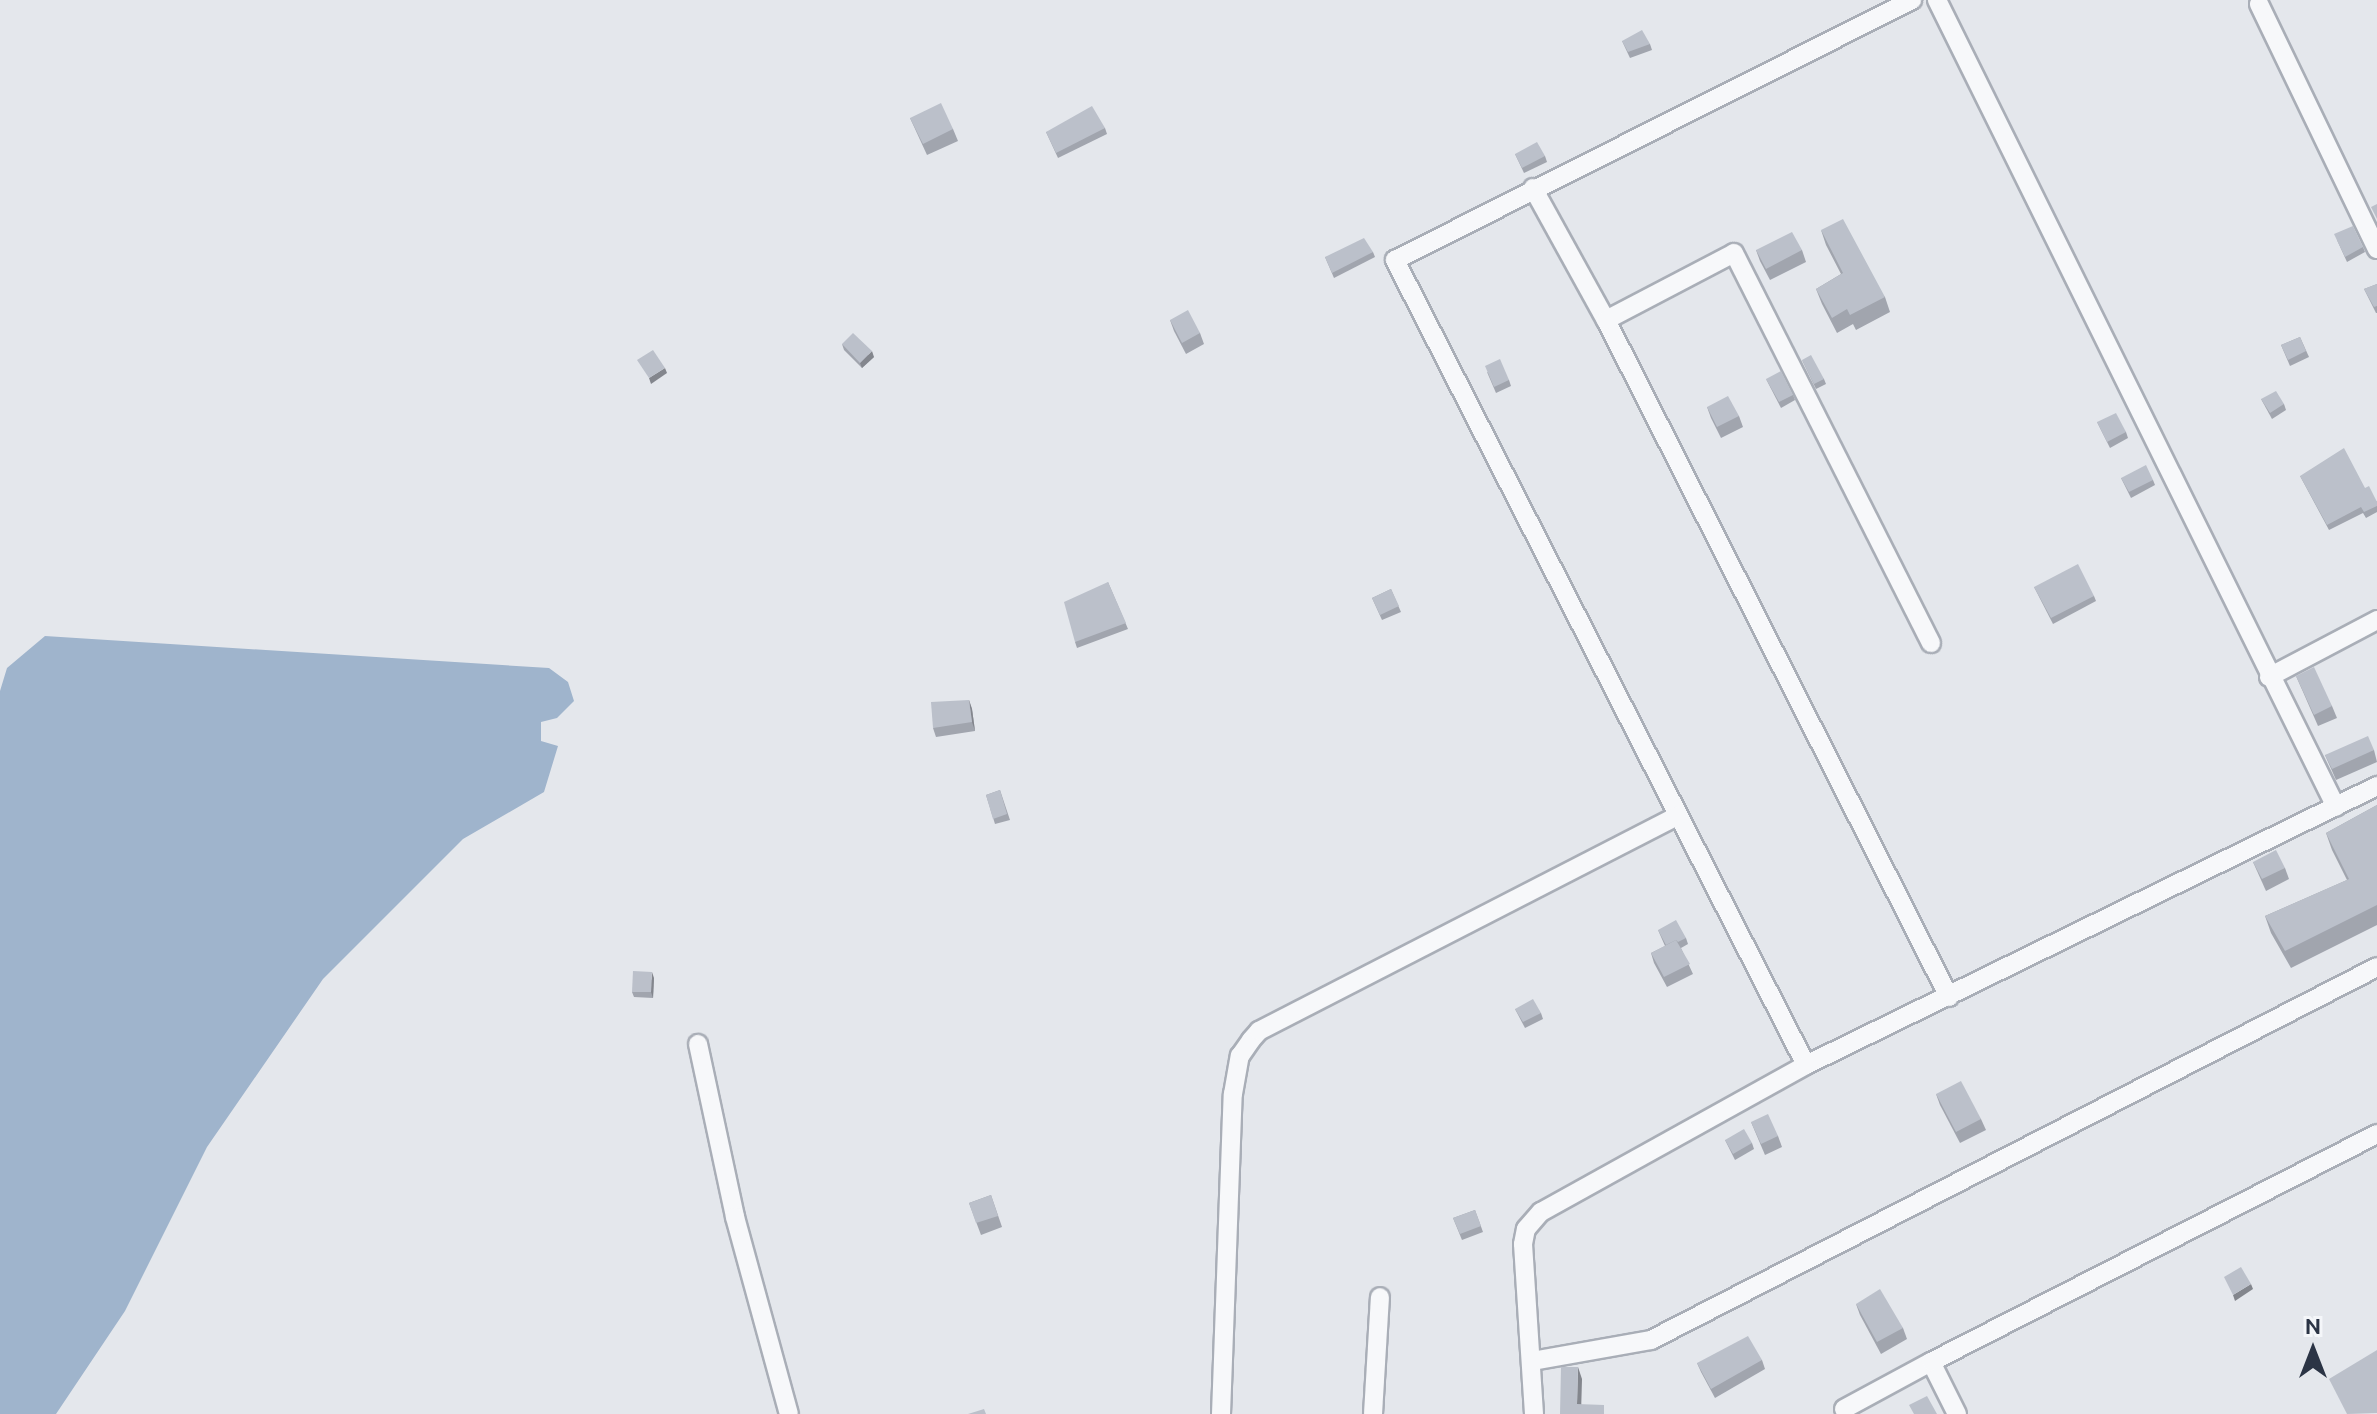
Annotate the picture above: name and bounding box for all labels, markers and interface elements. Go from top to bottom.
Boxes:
north arrow [2273,1310,2353,1390]
text: N [2305,1313,2321,1338]

